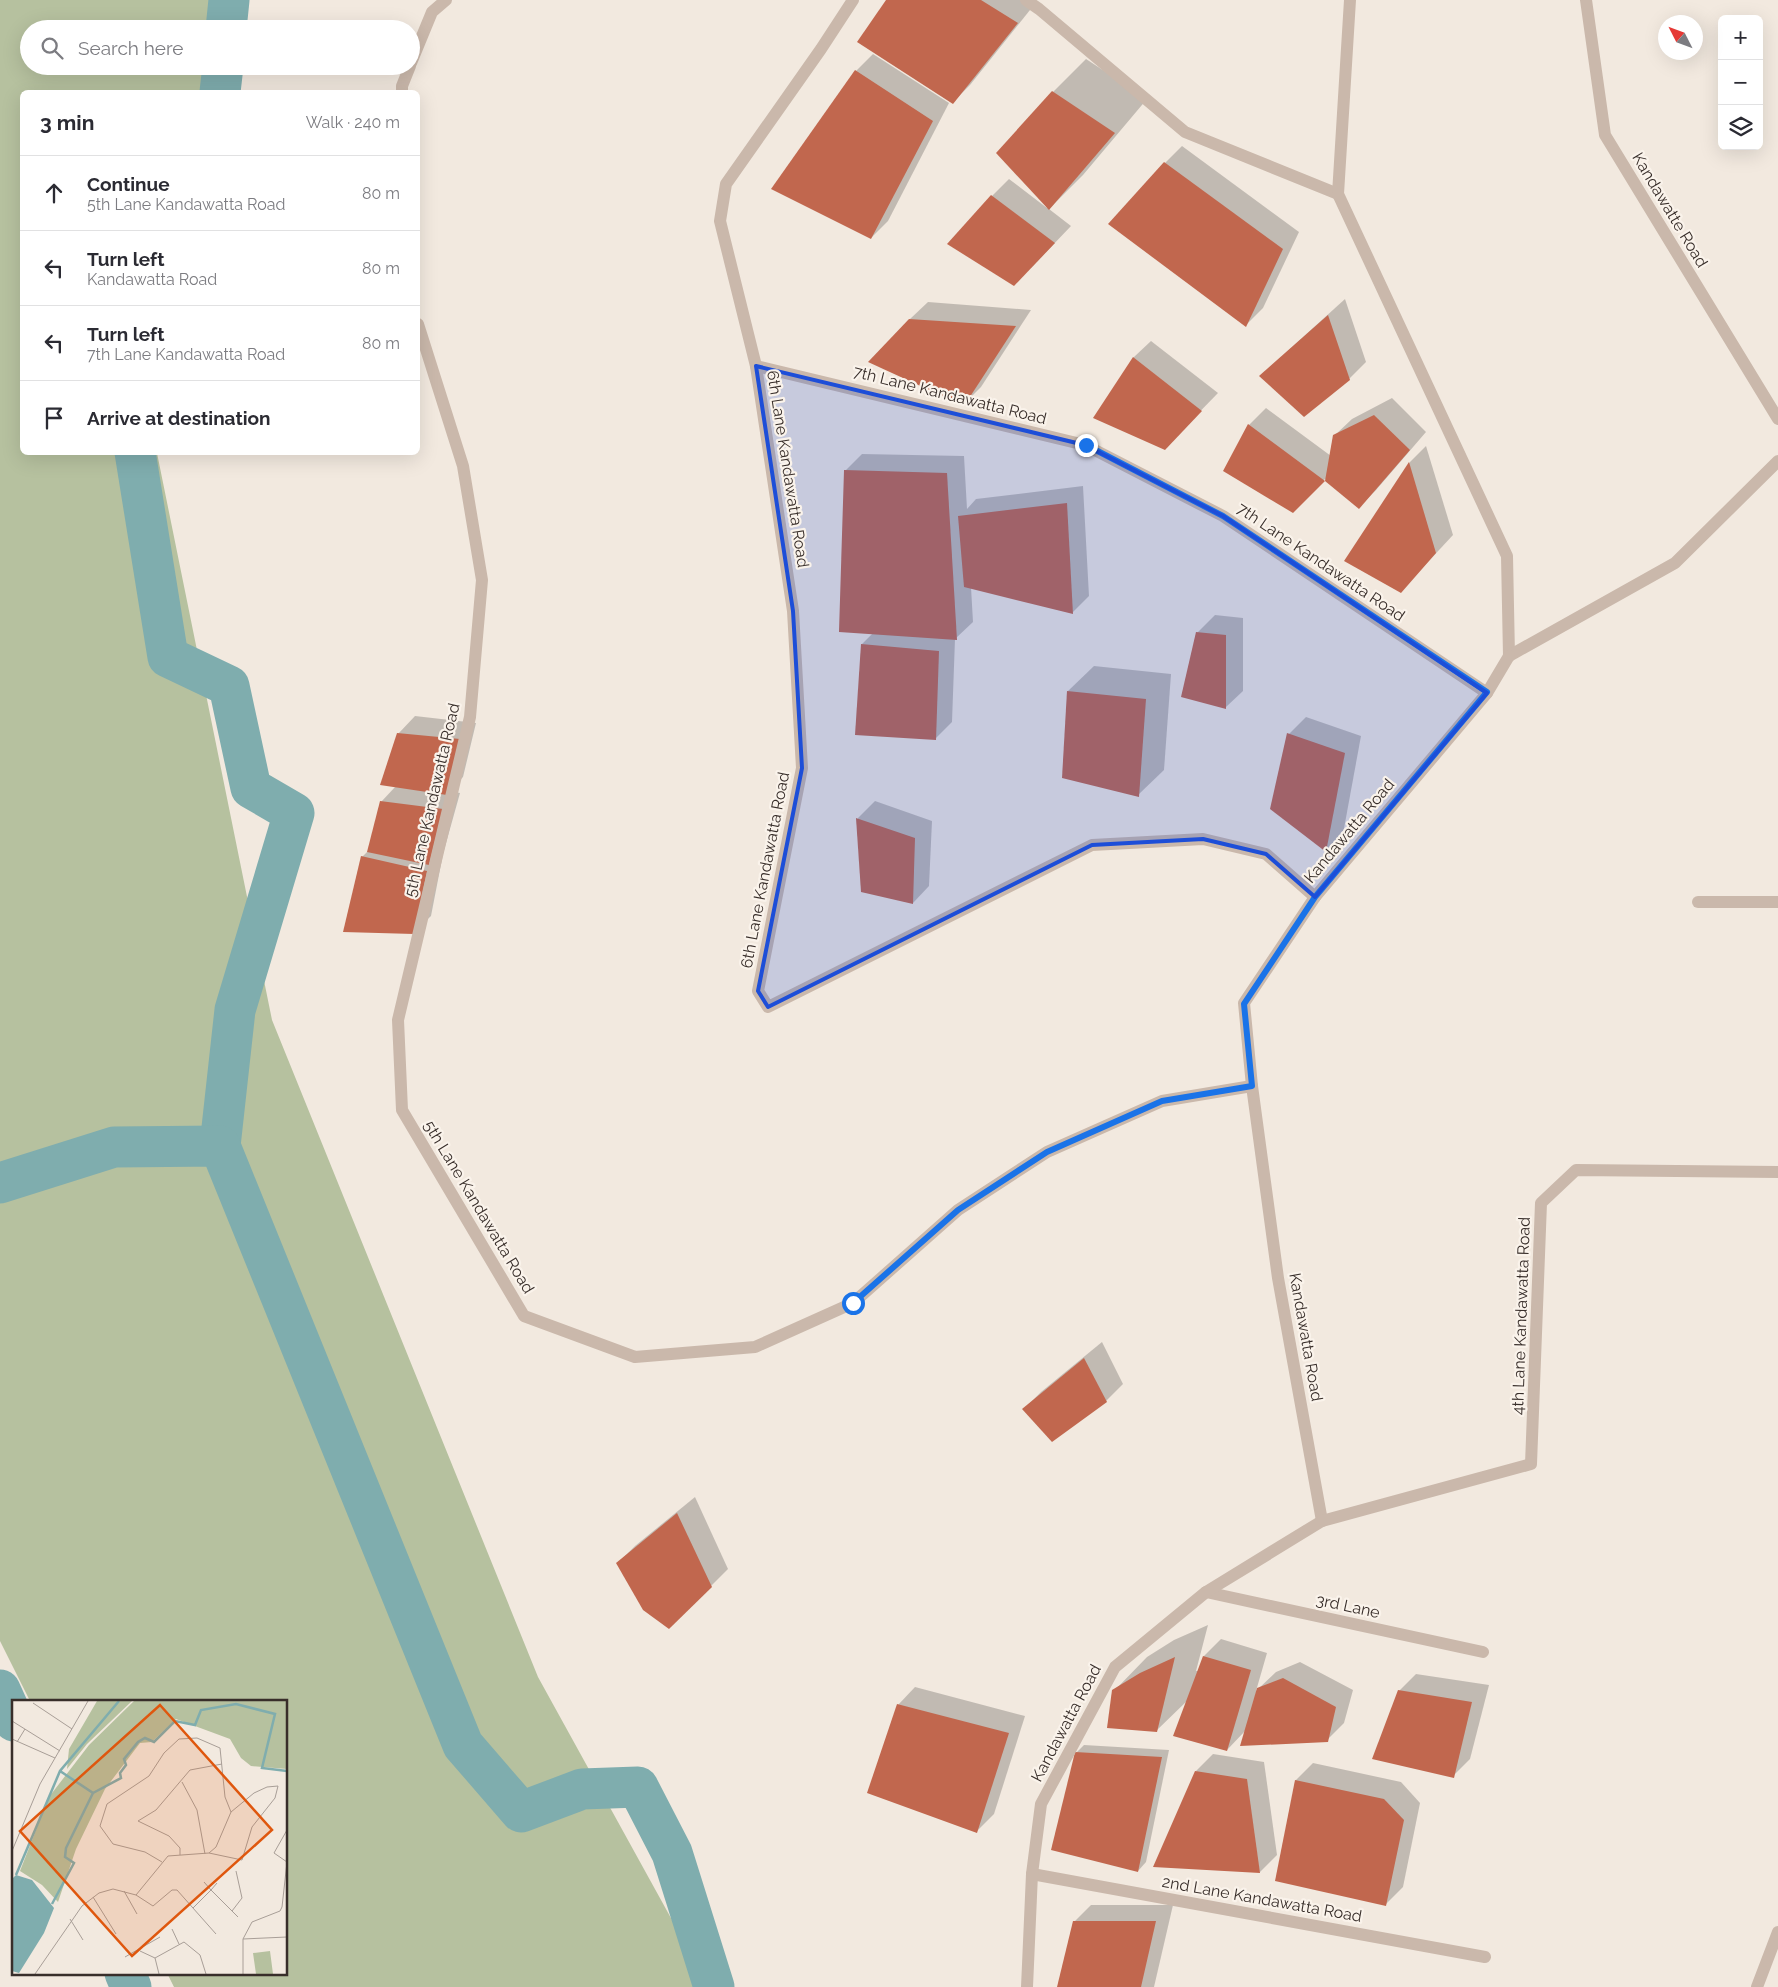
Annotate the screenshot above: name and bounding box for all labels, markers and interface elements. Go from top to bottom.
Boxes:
north arrow [1658,15,1703,60]
map controls [1718,15,1763,150]
button: + [1718,15,1763,60]
search box [20,20,420,75]
icon: search [38,34,66,62]
text: Search here [78,37,184,59]
button: − [1718,60,1763,105]
button: layers [1718,105,1763,150]
text: 3 min [40,110,94,135]
text: Walk · 240 m [306,113,400,132]
street label: Kandawatte Road [1628,149,1712,271]
text: Continue [87,173,170,195]
icon: ahead [40,179,68,207]
text: 80 m [362,184,400,203]
text: 5th Lane Kandawatta Road [87,195,285,214]
text: Turn left [87,248,164,270]
icon: left [40,254,68,282]
text: 80 m [362,259,400,278]
text: Kandawatta Road [87,270,217,289]
text: Turn left [87,323,164,345]
icon: left [40,329,68,357]
text: 80 m [362,334,400,353]
text: 7th Lane Kandawatta Road [87,345,285,364]
street label: 7th Lane Kandawatta Road [852,362,1049,428]
street label: 6th Lane Kandawatta Road [763,369,813,569]
icon: arrive [40,404,68,432]
text: Arrive at destination [87,407,271,429]
route end [1075,434,1098,457]
street label: 7th Lane Kandawatta Road [1233,499,1409,625]
street label: 5th Lane Kandawatta Road [400,701,464,899]
street label: 6th Lane Kandawatta Road [737,770,793,970]
street label: Kandawatta Road [1300,775,1398,887]
street label: 5th Lane Kandawatta Road [420,1117,538,1297]
street label: 4th Lane Kandawatta Road [1508,1216,1534,1416]
street label: Kandawatta Road [1285,1271,1327,1403]
route start [842,1292,865,1315]
street label: 3rd Lane [1314,1590,1382,1622]
street label: Kandawatta Road [1027,1661,1105,1785]
inset map [12,1700,288,1974]
street label: 2nd Lane Kandawatta Road [1161,1872,1363,1926]

